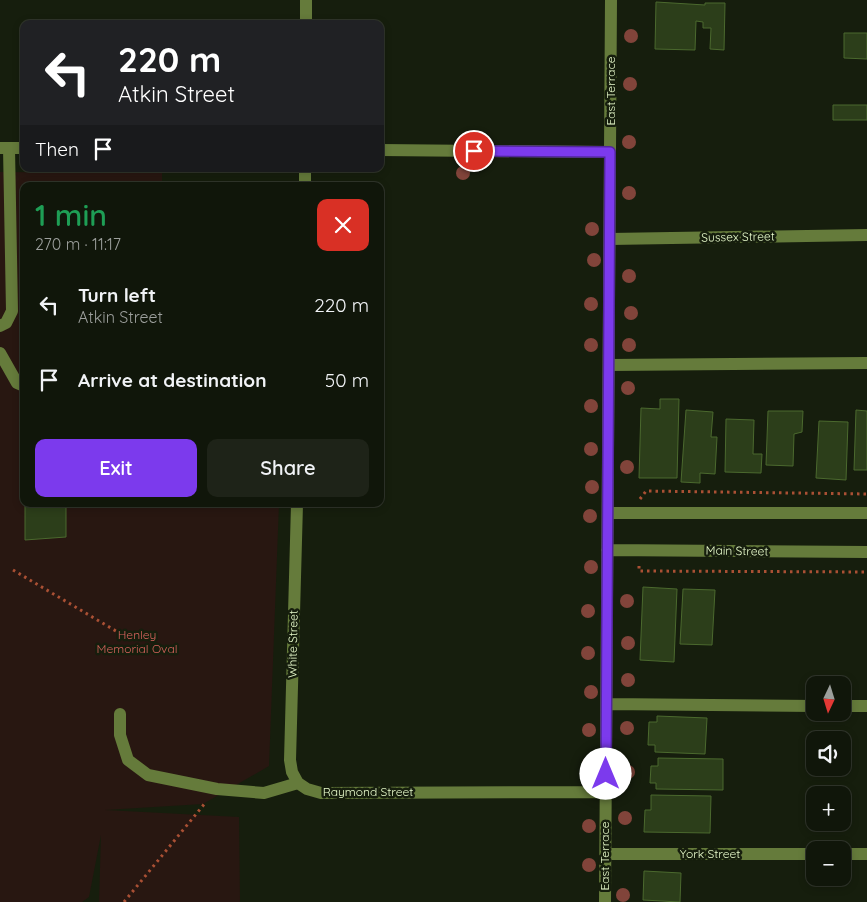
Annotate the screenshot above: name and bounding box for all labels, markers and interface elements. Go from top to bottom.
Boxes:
text: 220 m [118,37,221,81]
icon: left [35,40,100,105]
street label: East Terrace [603,56,618,126]
text: Atkin Street [118,80,235,108]
pin [453,130,495,172]
icon: arrive [89,135,117,163]
text: Then [35,137,79,161]
icon: arrive [460,137,488,165]
text: 1 min [35,196,107,234]
button: close [317,199,369,251]
street label: Sussex Street [701,228,775,245]
text: 270 m · 11:17 [35,234,121,254]
text: Turn left [78,283,156,307]
icon: left [35,291,63,319]
text: 220 m [314,293,369,317]
text: Atkin Street [78,307,163,327]
icon: arrive [35,366,63,394]
text: Arrive at destination [78,368,267,392]
text: 50 m [325,368,369,392]
button: Exit [35,439,197,497]
button: Share [207,439,369,497]
street label: Main Street [705,542,769,559]
street label: White Street [284,610,301,678]
park label: Henley Memorial Oval [97,627,177,656]
north arrow [806,676,851,721]
map controls [806,676,851,886]
button: sound [806,731,851,776]
position arrow [579,747,631,799]
street label: Raymond Street [323,784,413,799]
button: + [806,786,851,831]
street label: East Terrace [597,821,612,891]
button: − [806,841,851,886]
street label: York Street [680,846,740,861]

